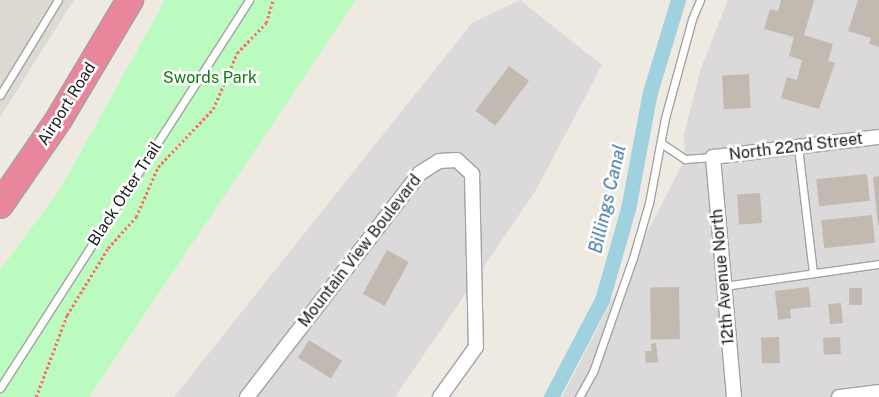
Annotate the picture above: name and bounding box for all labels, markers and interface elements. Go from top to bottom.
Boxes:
street label: Airport Road [34,59,100,149]
park label: Swords Park [163,68,257,88]
street label: North 22nd Street [728,129,864,165]
street label: Black Otter Trail [84,138,166,250]
water label: Billings Canal [585,143,631,255]
street label: Mountain View Boulevard [294,171,426,331]
street label: 12th Avenue North [707,208,739,346]

